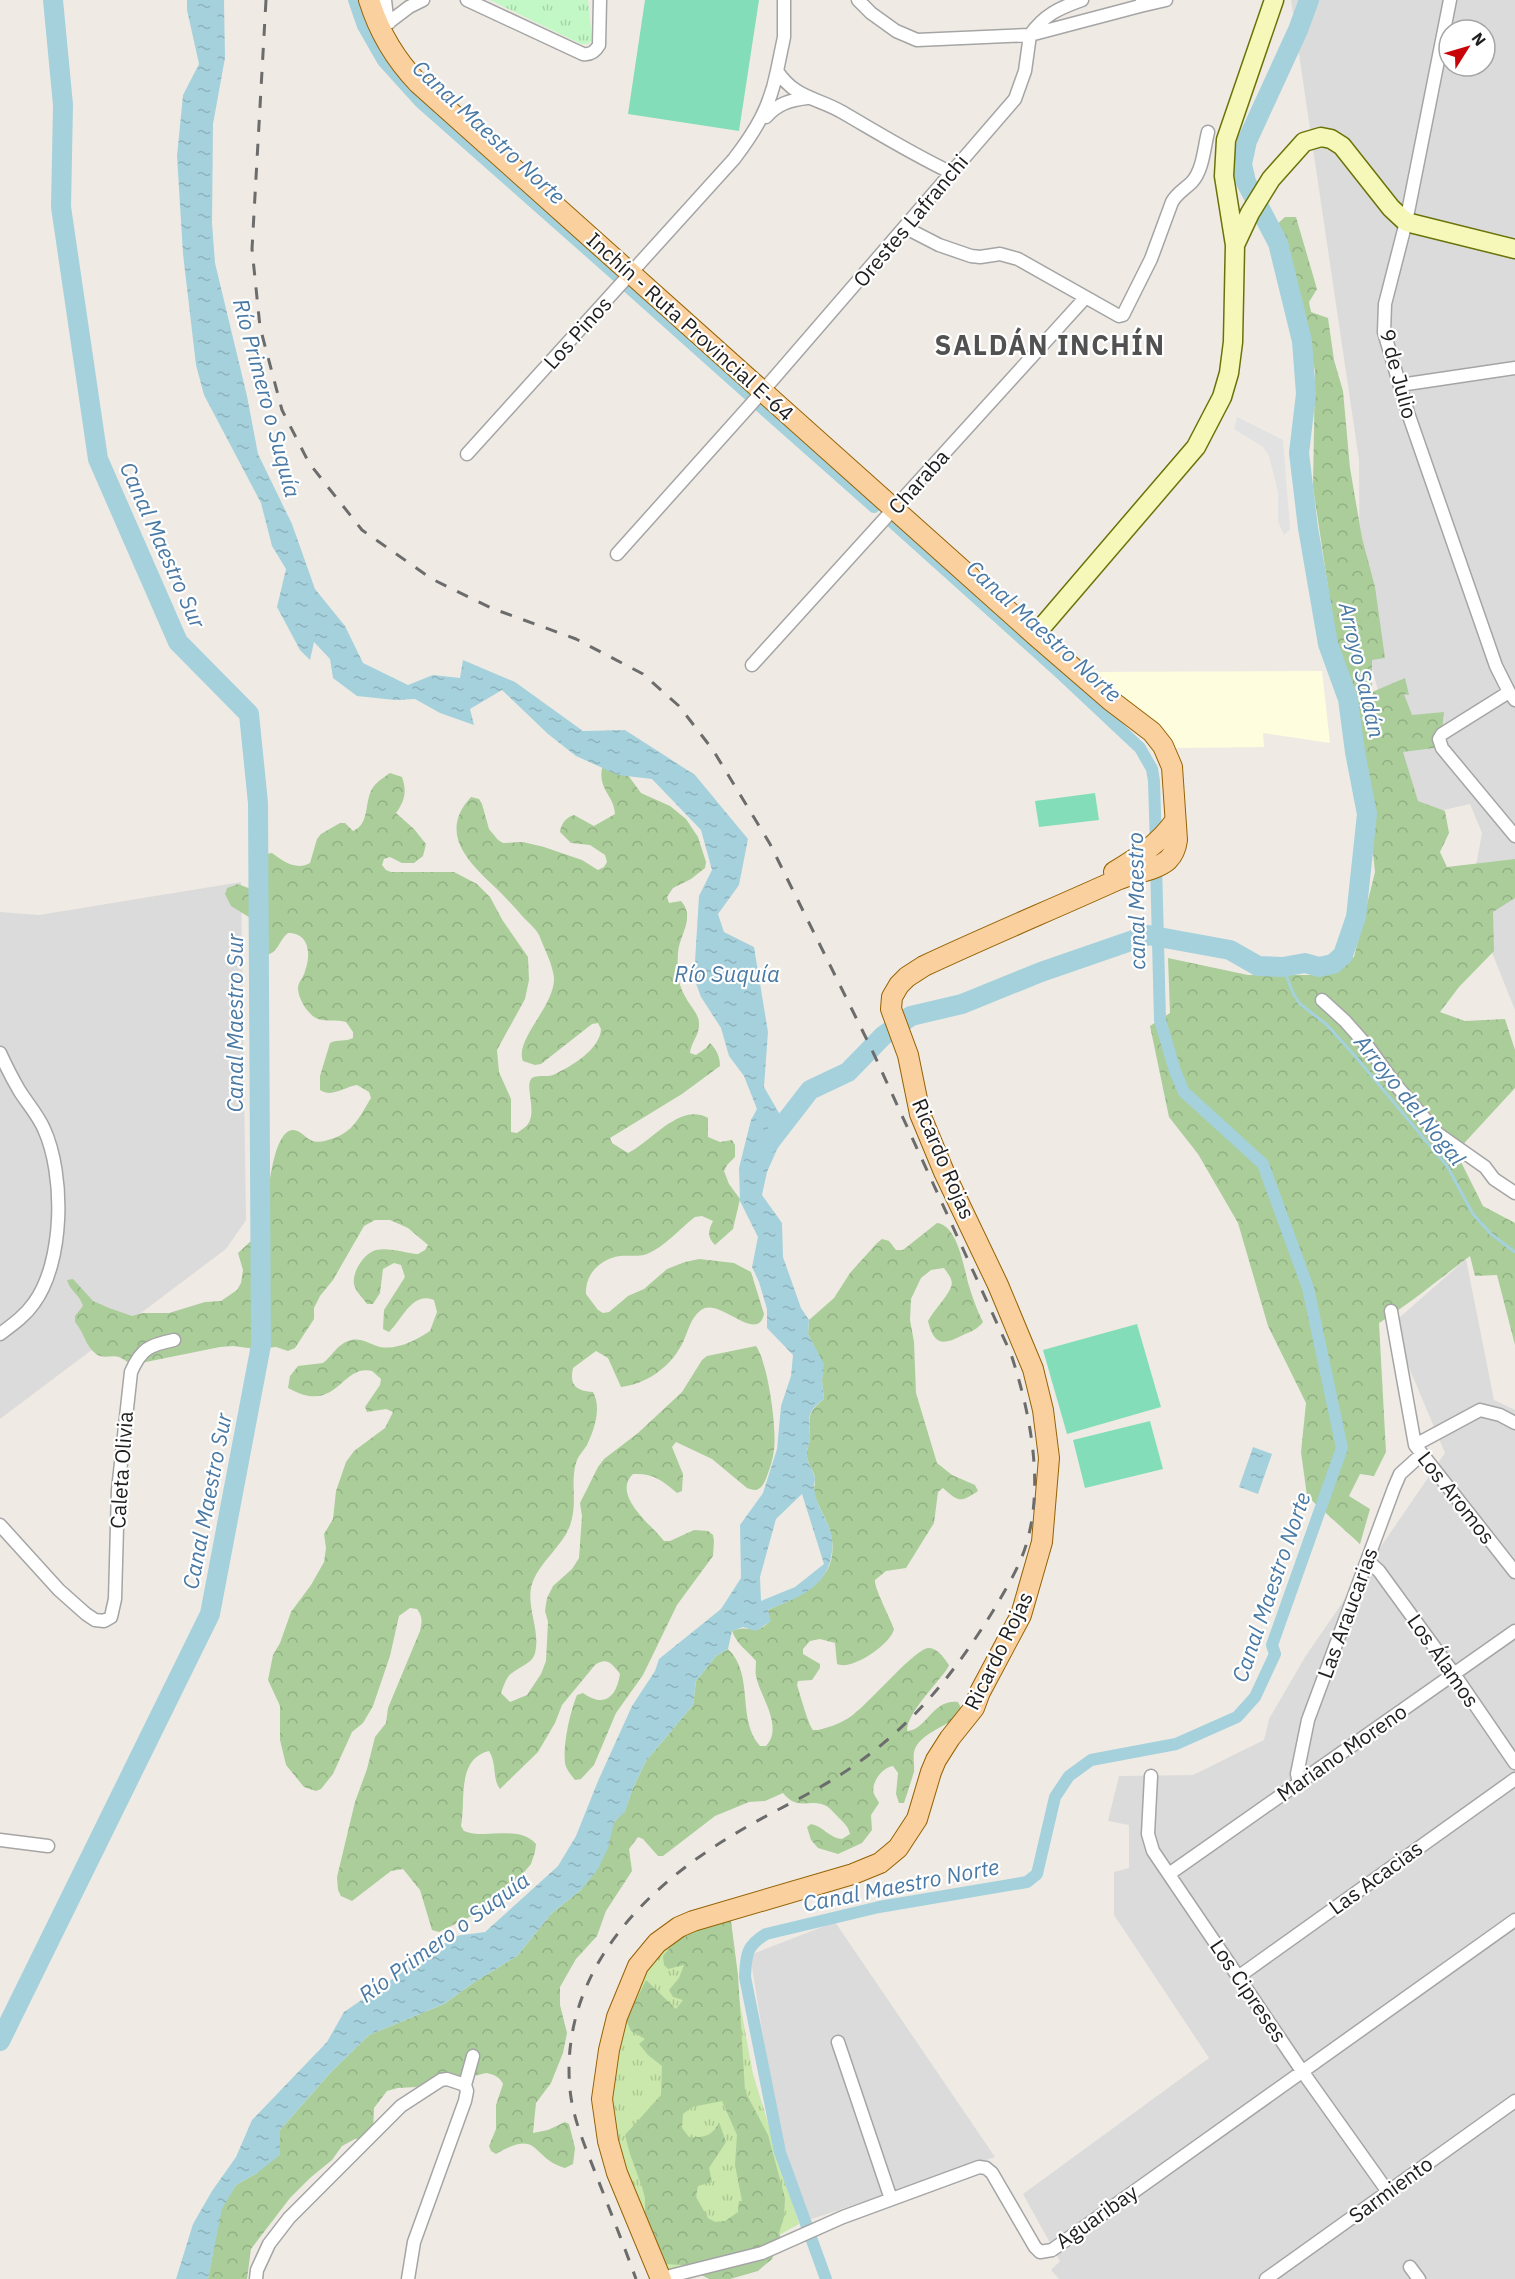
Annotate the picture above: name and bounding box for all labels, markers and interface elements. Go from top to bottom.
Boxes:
north arrow [1437,18,1497,78]
text: N [1468,28,1490,50]
water label: Canal Maestro Norte [407,53,572,210]
street label: Orestes Lafranchi [846,148,974,293]
street label: Inchín - Ruta Provincial E-64 [581,226,800,427]
street label: Los Pinos [537,290,617,375]
water label: Río Primero o Suquía [227,295,308,500]
street label: 9 de Julio [1374,326,1424,422]
district label: SALDÁN INCHÍN [935,327,1165,362]
street label: Charaba [882,443,955,520]
water label: Canal Maestro Sur [114,457,213,633]
water label: Canal Maestro Norte [961,553,1128,708]
water label: Arroyo Saldán [1333,598,1392,741]
water label: canal Maestro [1120,832,1151,970]
water label: Canal Maestro Sur [220,933,249,1112]
water label: Río Suquía [674,959,780,988]
water label: Arroyo del Nogal [1348,1027,1472,1172]
street label: Ricardo Rojas [906,1094,982,1223]
water label: Canal Maestro Sur [175,1409,238,1591]
street label: Caleta Olivia [103,1410,139,1530]
street label: Los Aromos [1412,1445,1502,1550]
water label: Canal Maestro Norte [1224,1488,1317,1686]
street label: Las Araucarias [1310,1543,1384,1682]
street label: Ricardo Rojas [957,1587,1039,1714]
street label: Los Álamos [1401,1608,1486,1713]
street label: Mariano Moreno [1271,1697,1412,1807]
street label: Las Acacias [1323,1834,1428,1921]
water label: Canal Maestro Norte [800,1851,1001,1918]
water label: Río Primero o Suquía [352,1865,535,2008]
street label: Los Cipreses [1204,1933,1294,2048]
street label: Sarmiento [1343,2149,1438,2229]
street label: Aguaribay [1050,2177,1144,2255]

